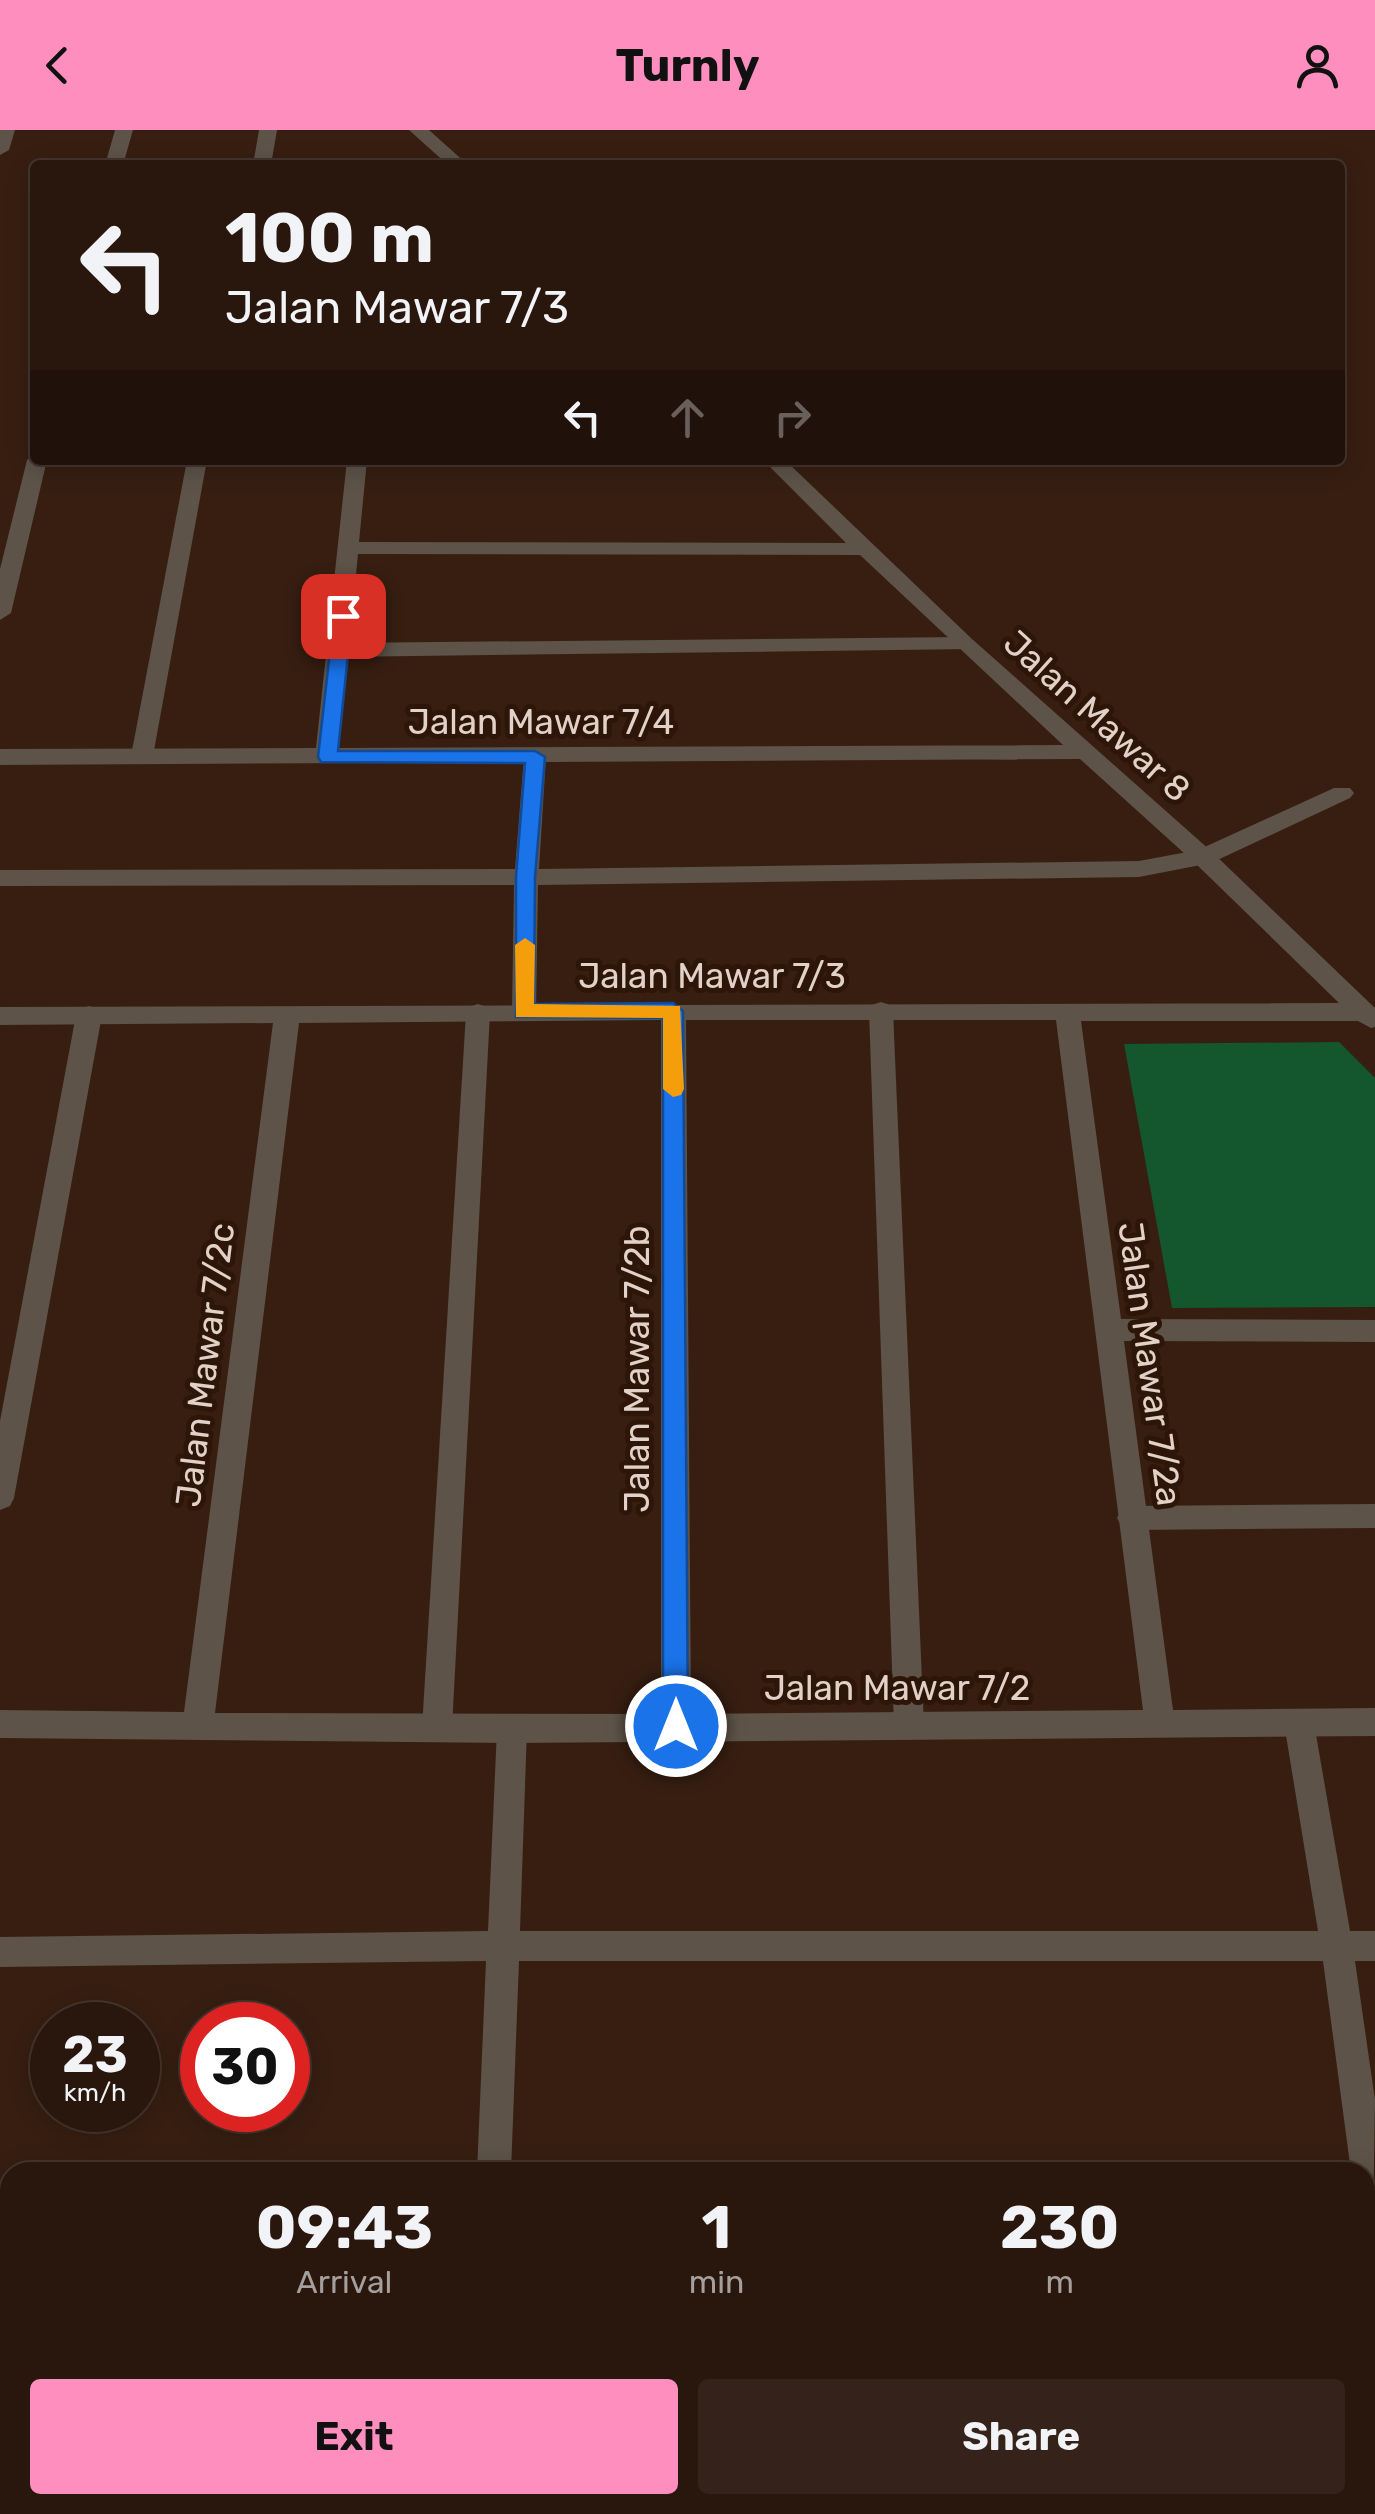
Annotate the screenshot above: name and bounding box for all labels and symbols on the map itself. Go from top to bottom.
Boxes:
pin [301,574,386,659]
street label: Jalan Mawar 8 [995,621,1199,811]
street label: Jalan Mawar 7/4 [408,701,674,743]
street label: Jalan Mawar 7/3 [578,955,846,997]
street label: Jalan Mawar 7/2a [1109,1220,1191,1508]
street label: Jalan Mawar 7/2c [167,1221,243,1509]
street label: Jalan Mawar 7/2b [616,1225,658,1513]
street label: Jalan Mawar 7/2 [764,1667,1030,1709]
position arrow [624,1674,728,1778]
speed limit sign: 30 [180,2002,310,2132]

